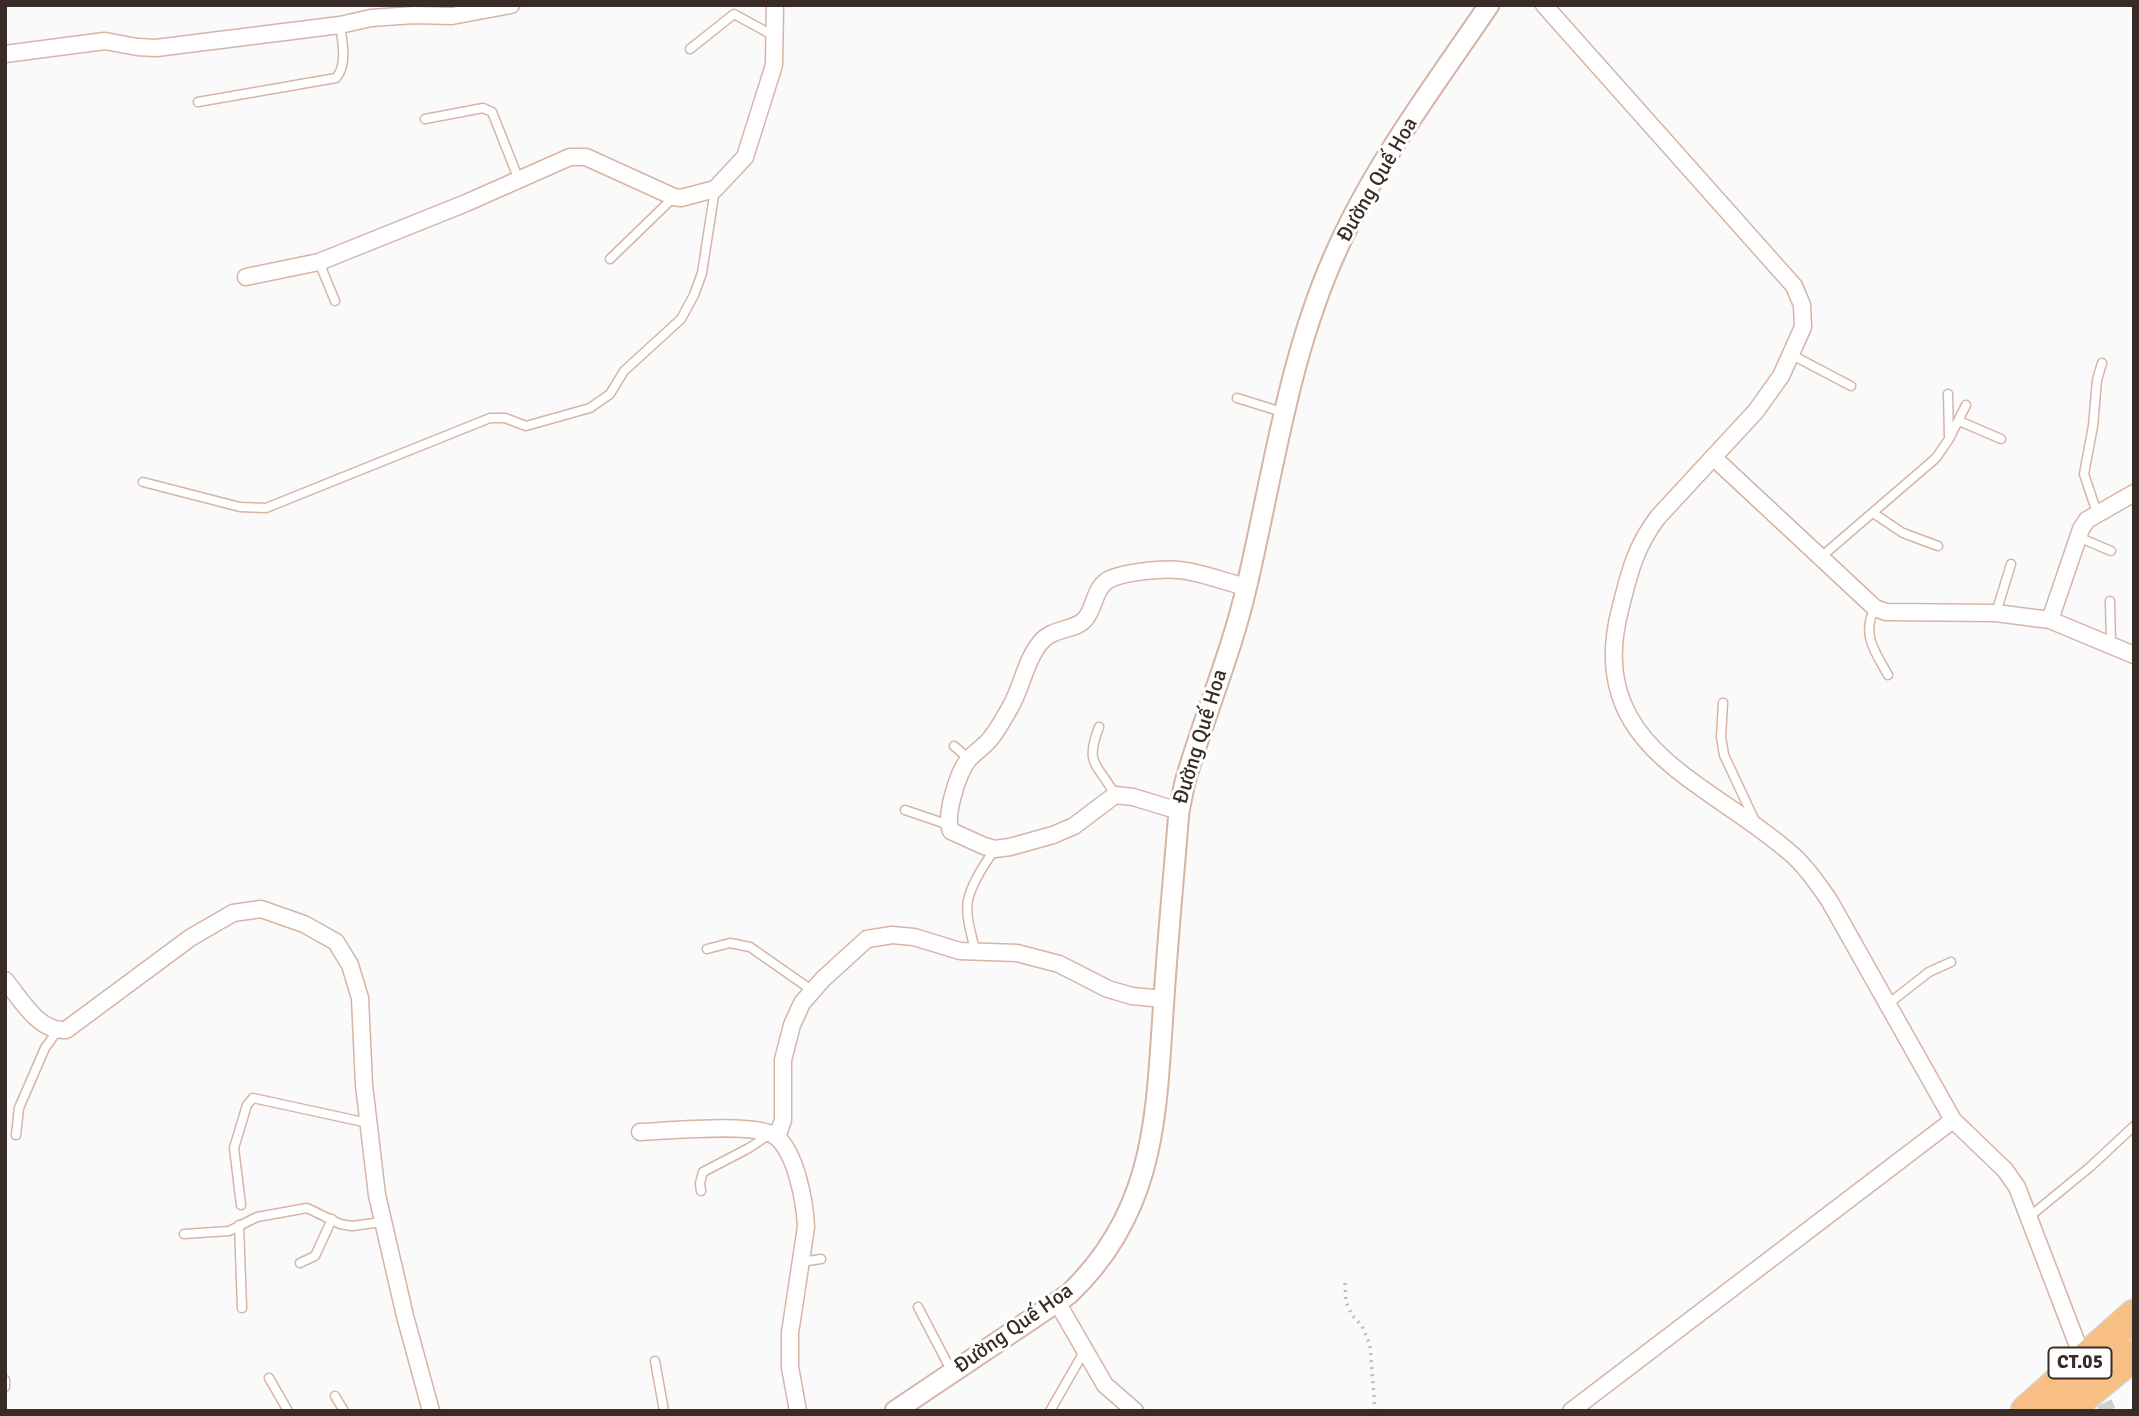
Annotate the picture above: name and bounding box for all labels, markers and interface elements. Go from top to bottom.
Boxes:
street label: Đường Quế Hoa [1332,113,1424,247]
street label: Đường Quế Hoa [1169,667,1233,807]
street label: Đường Quế Hoa [950,1279,1078,1379]
road number: CT.05 [2048,1348,2112,1378]

